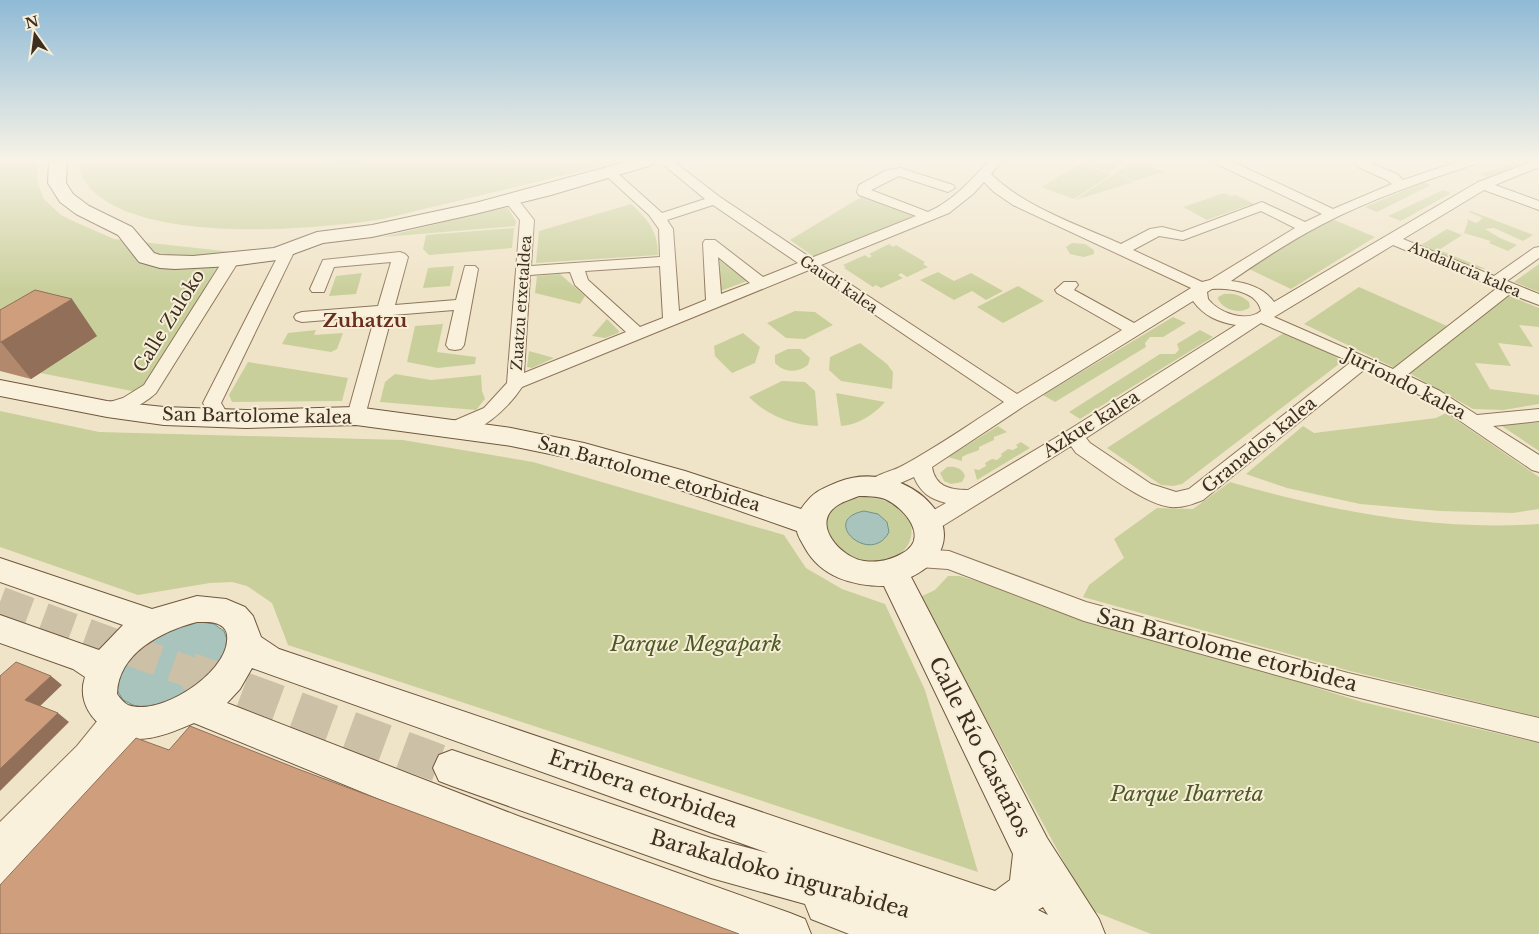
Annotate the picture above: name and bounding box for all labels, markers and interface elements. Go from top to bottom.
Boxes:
north arrow [10,10,60,60]
text: N [23,12,40,33]
street label: Zuatzu etxetaldea [507,234,535,371]
street label: Andalucia kalea [1405,236,1525,301]
street label: Gaudi kalea [796,251,882,318]
street label: Calle Zuloko [129,265,209,377]
district label: Zuhatzu [323,309,408,332]
street label: Juriondo kalea [1339,343,1470,424]
street label: Azkue kalea [1038,386,1143,463]
street label: Granados kalea [1197,392,1321,498]
street label: San Bartolome kalea [162,403,352,429]
street label: San Bartolome etorbidea [535,432,763,516]
street label: San Bartolome etorbidea [1094,603,1360,697]
park label: Parque Megapark [609,631,782,657]
street label: Calle Río Castaños [923,652,1037,842]
street label: Erribera etorbidea [545,744,741,834]
park label: Parque Ibarreta [1109,781,1264,807]
street label: Barakaldoko ingurabidea [647,824,913,924]

